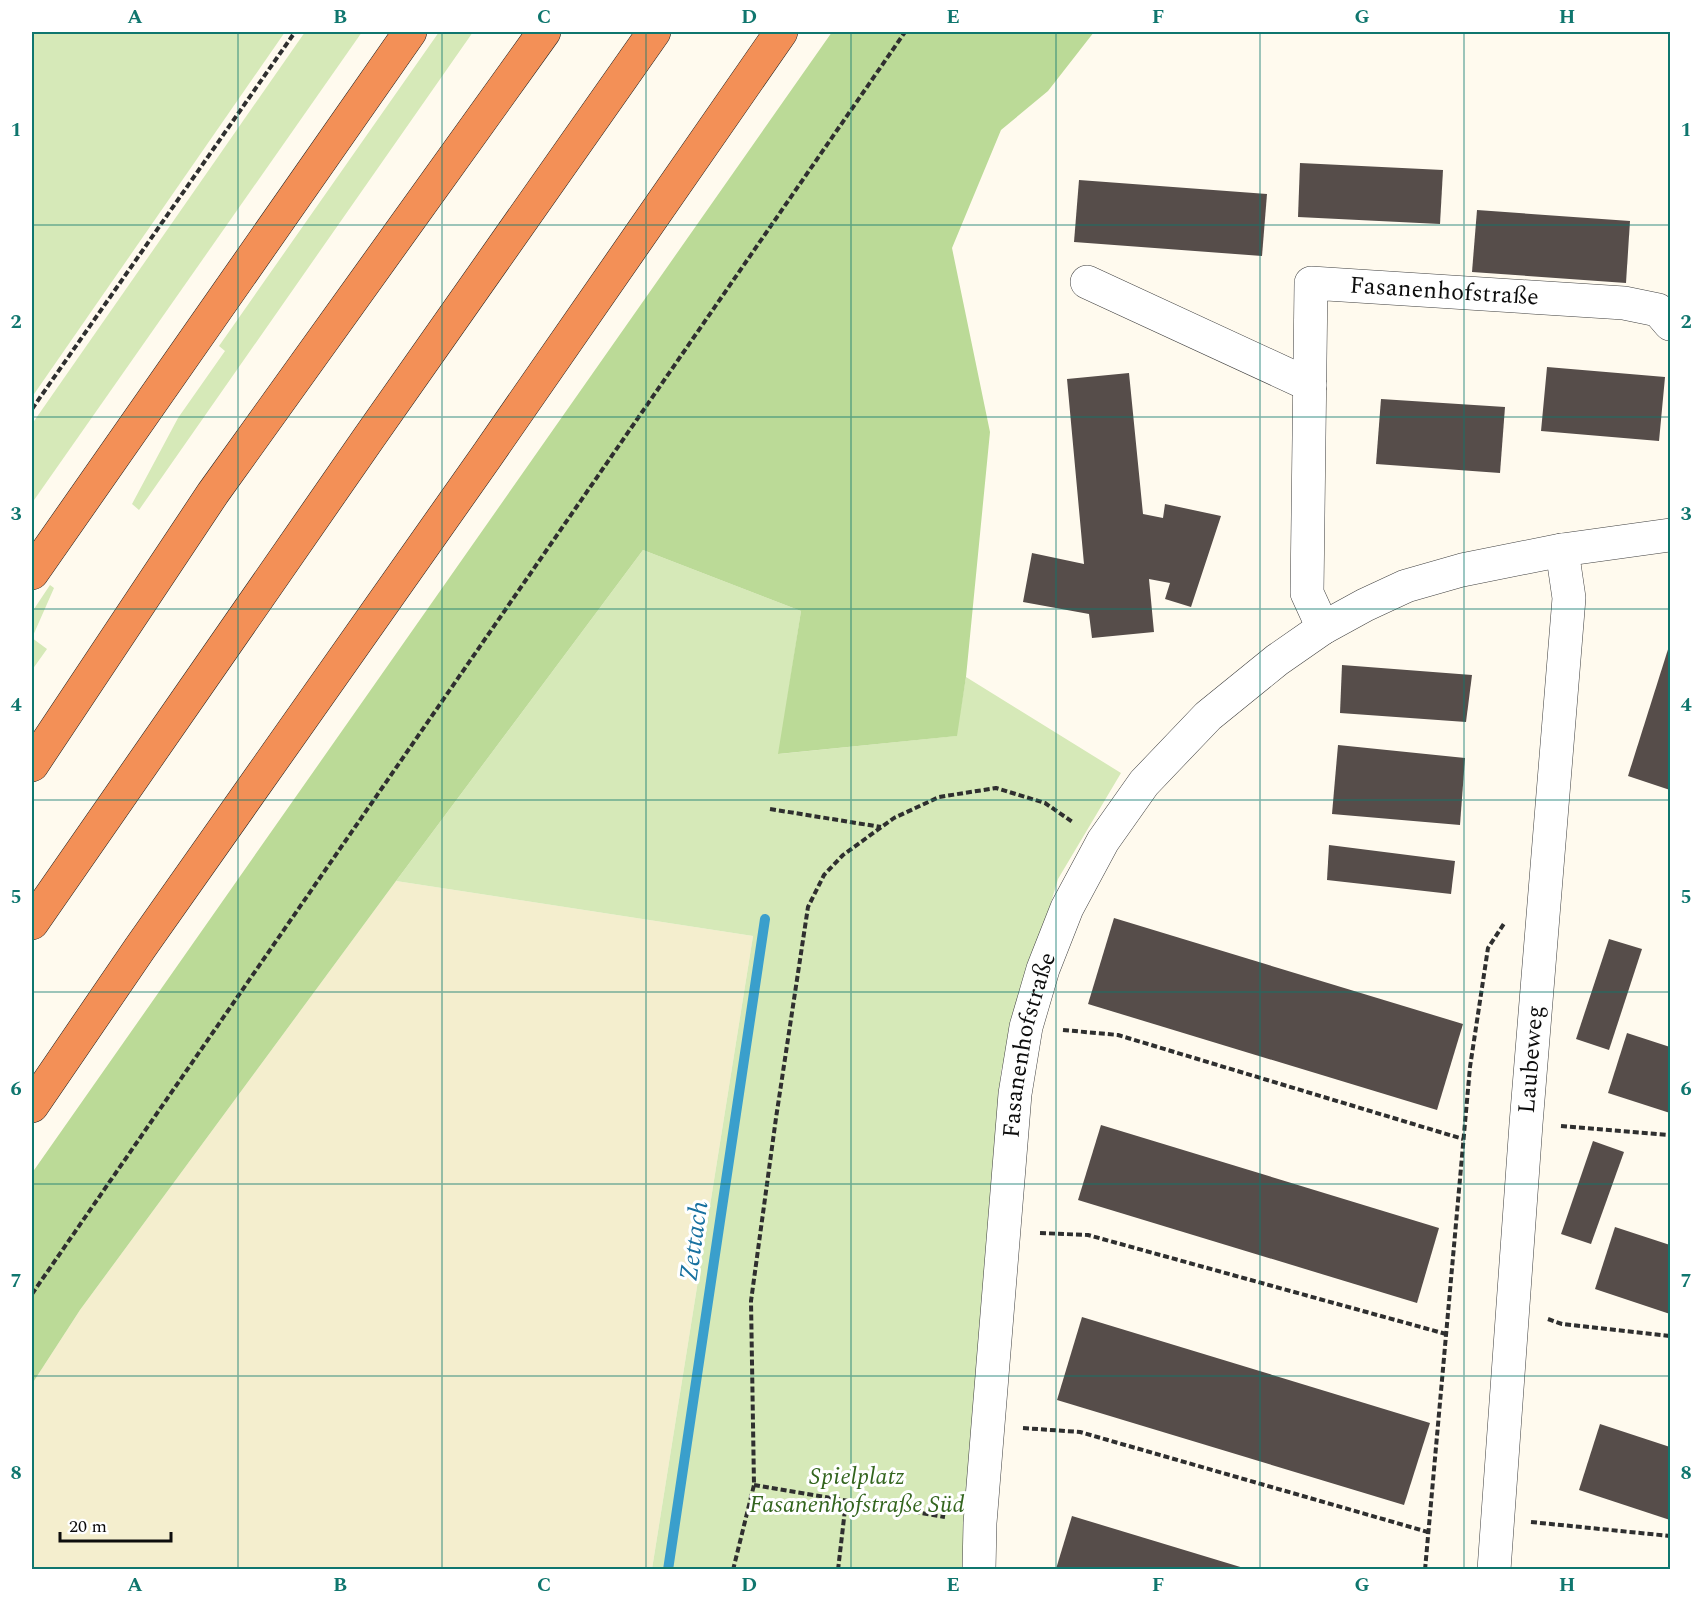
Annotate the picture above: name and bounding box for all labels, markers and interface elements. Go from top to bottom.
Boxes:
text: A [127,2,143,32]
text: B [333,2,347,32]
text: C [537,2,551,32]
text: D [741,2,757,32]
text: E [946,2,960,32]
text: F [1152,2,1164,32]
text: G [1354,2,1370,32]
text: H [1559,2,1575,32]
text: 1 [10,115,22,145]
text: 1 [1680,115,1692,145]
street label: Fasanenhofstraße [1349,268,1540,316]
text: 2 [10,307,22,337]
text: 2 [1680,307,1692,337]
text: 3 [10,499,22,529]
text: 3 [1680,499,1692,529]
text: 4 [10,690,22,720]
text: 4 [1680,690,1692,720]
text: 5 [10,882,22,912]
text: 5 [1680,882,1692,912]
street label: Fasanenhofstraße [993,947,1066,1139]
street label: Laubeweg [1509,1004,1554,1115]
text: 6 [10,1074,22,1104]
text: 6 [1680,1074,1692,1104]
water label: Zettach [669,1198,719,1284]
text: 7 [10,1266,22,1296]
text: 7 [1680,1266,1692,1296]
text: 8 [10,1458,22,1488]
text: 8 [1680,1458,1692,1488]
park label: Spielplatz Fasanenhofstraße Süd [749,1459,965,1523]
scale bar [60,1505,171,1543]
text: 20 m [69,1513,107,1540]
text: A [127,1570,143,1600]
text: B [333,1570,347,1600]
text: C [537,1570,551,1600]
text: D [741,1570,757,1600]
text: E [946,1570,960,1600]
text: F [1152,1570,1164,1600]
text: G [1354,1570,1370,1600]
text: H [1559,1570,1575,1600]

